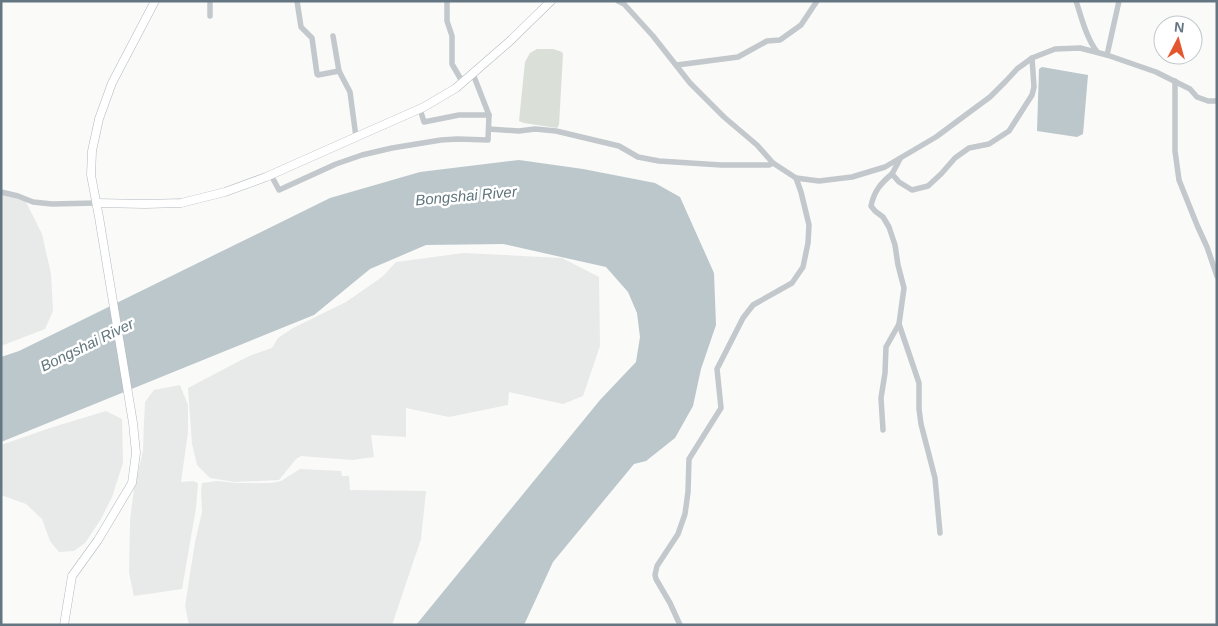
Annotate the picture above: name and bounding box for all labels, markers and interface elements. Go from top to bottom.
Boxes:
north arrow [1153,15,1203,65]
text: N [1173,19,1185,36]
water label: Bongshai River [415,183,518,208]
water label: Bongshai River [37,314,137,374]

